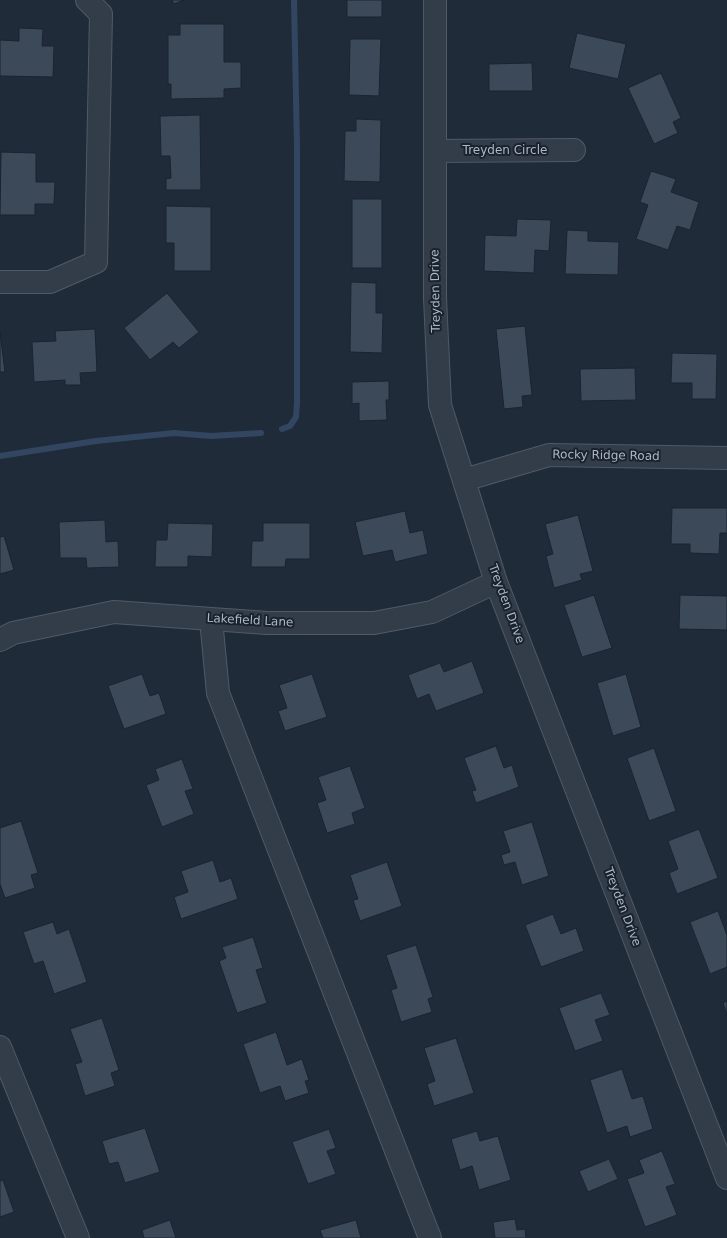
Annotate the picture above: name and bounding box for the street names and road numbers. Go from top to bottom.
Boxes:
street label: Treyden Circle [463,144,547,158]
street label: Treyden Drive [428,249,444,333]
street label: Rocky Ridge Road [552,448,660,464]
street label: Treyden Drive [485,562,527,646]
street label: Lakefield Lane [206,612,294,630]
street label: Treyden Drive [600,866,644,948]

